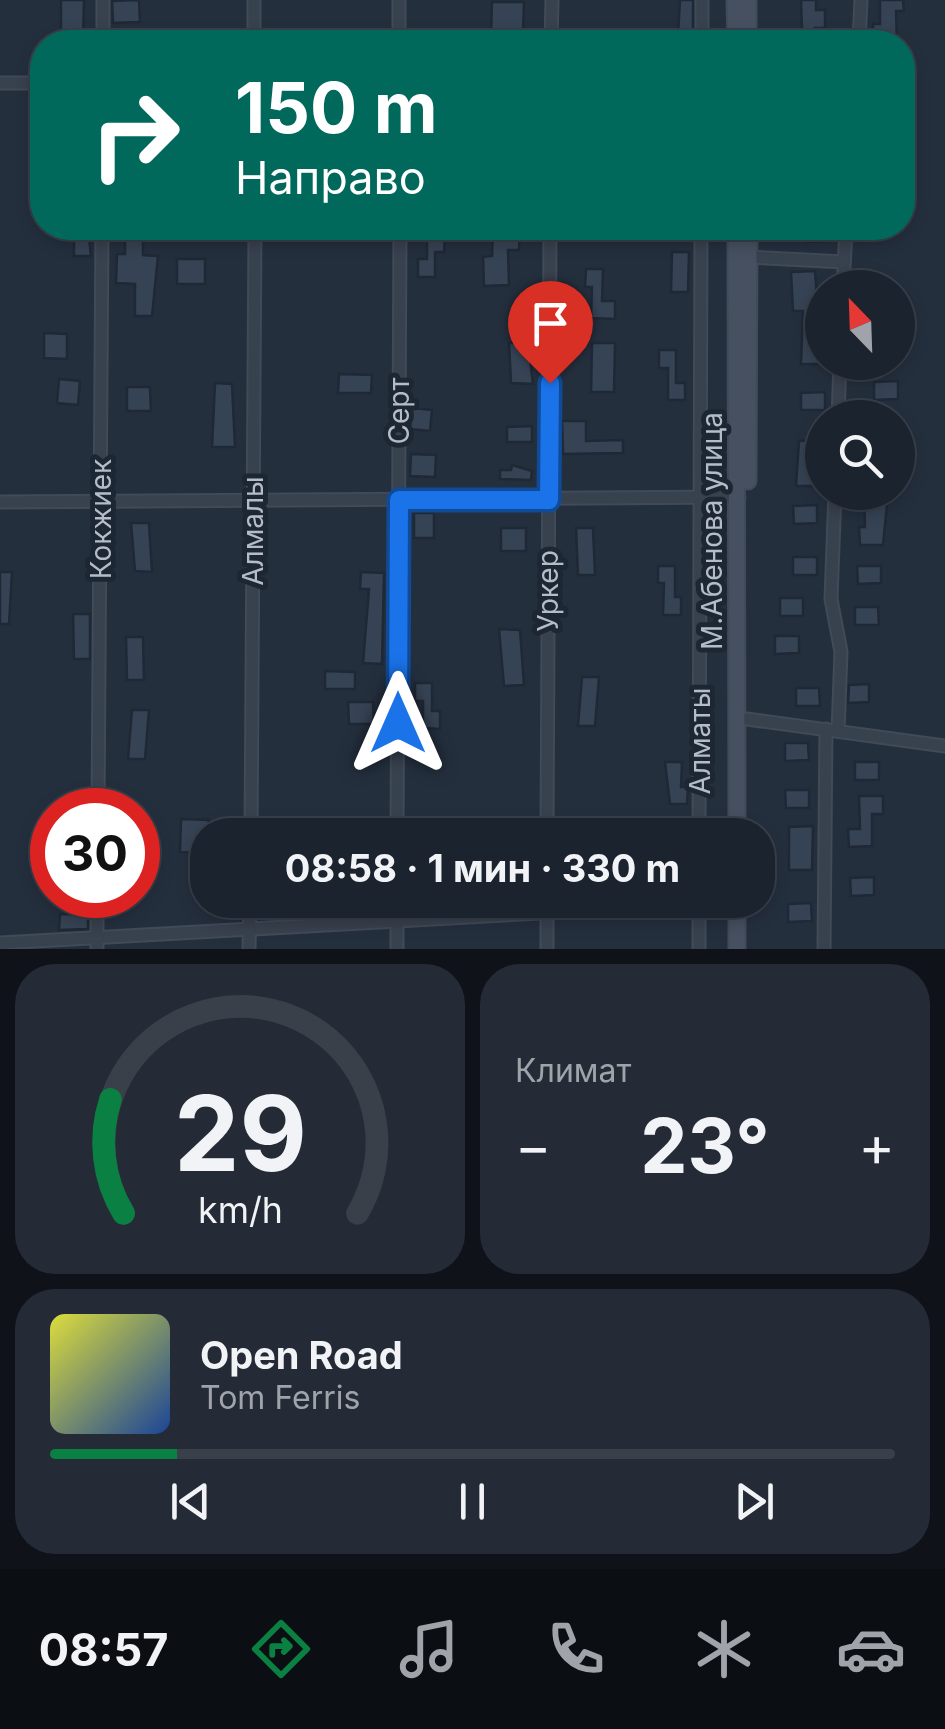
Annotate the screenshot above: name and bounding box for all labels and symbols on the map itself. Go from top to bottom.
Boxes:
north arrow [805,270,915,380]
pin [508,281,593,384]
street label: Серт [382,378,416,444]
street label: М.Абенова улица [695,412,729,650]
street label: Кокжиек [84,459,118,579]
street label: Алмалы [236,476,270,586]
street label: Уркер [531,550,565,632]
position arrow [346,671,450,775]
street label: Алматы [683,688,717,794]
speed limit sign: 30 [30,788,160,918]

